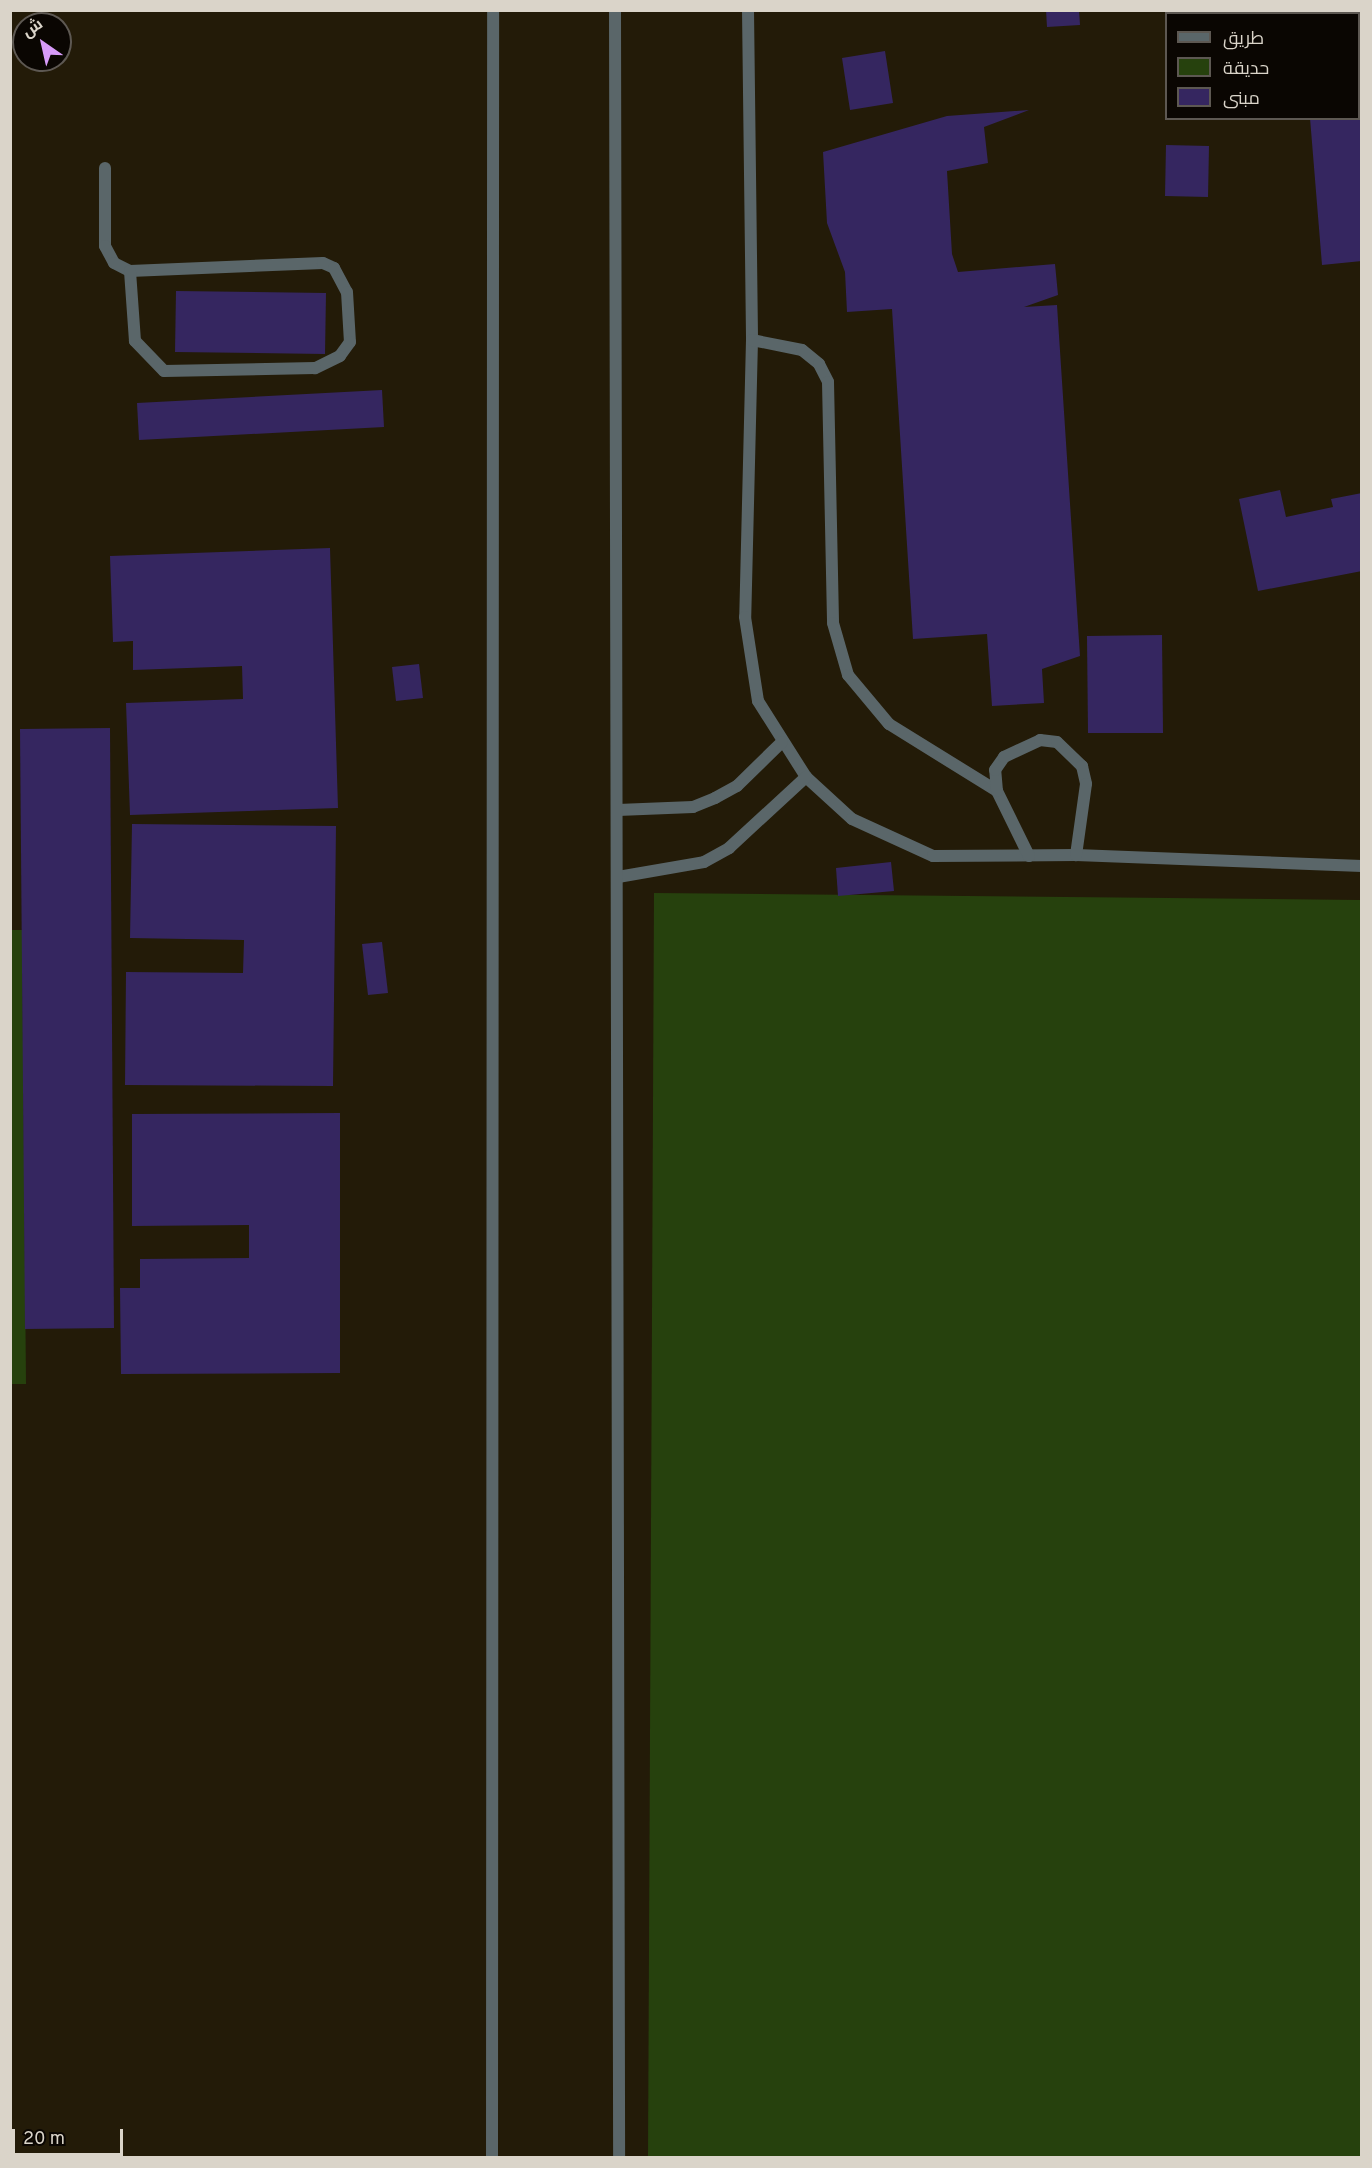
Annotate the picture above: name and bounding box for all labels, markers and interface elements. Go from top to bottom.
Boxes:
north arrow [12,12,72,72]
legend [1165,12,1360,120]
text: ش [19,15,47,43]
text: طريق [1223,28,1264,51]
text: حديقة [1223,58,1269,81]
text: مبنى [1223,88,1260,111]
scale bar [15,2117,126,2155]
text: 20 m [23,2128,65,2151]

